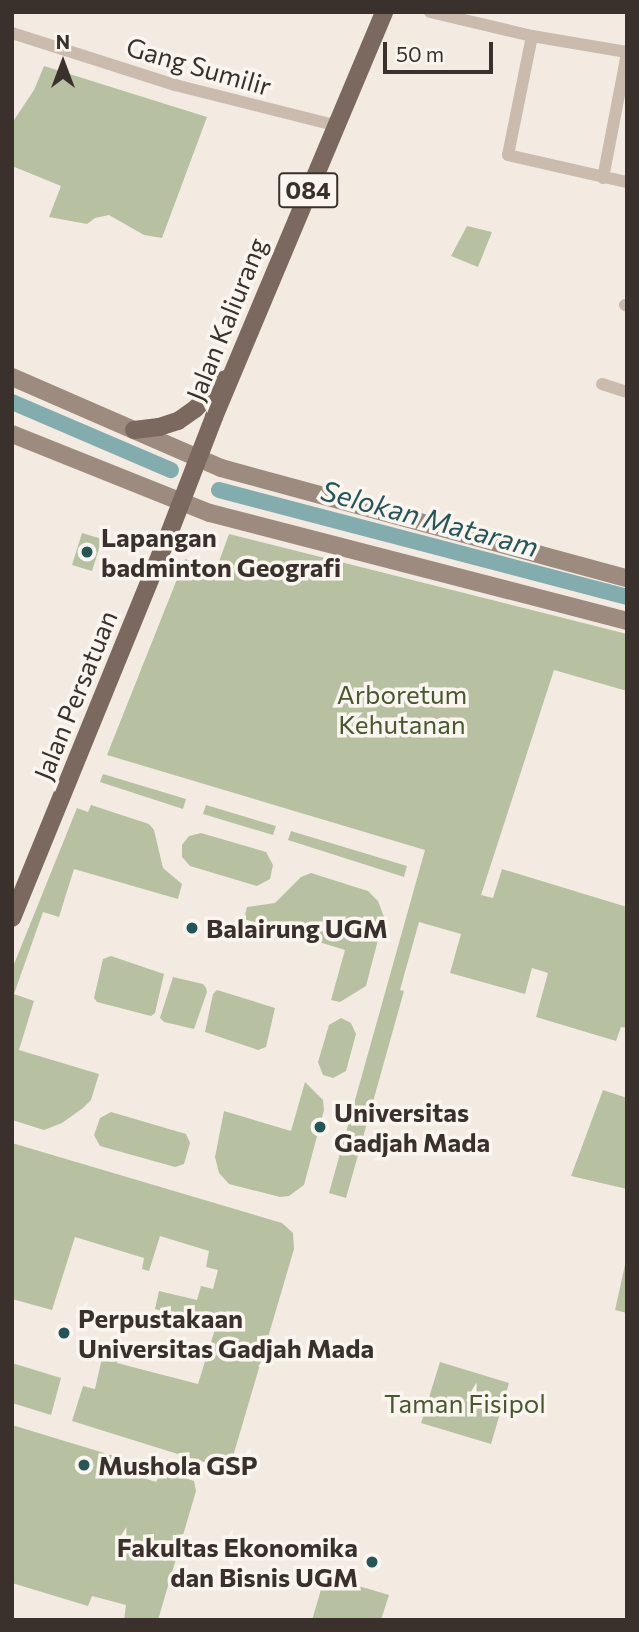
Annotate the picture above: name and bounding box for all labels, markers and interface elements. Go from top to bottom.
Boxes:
north arrow [28,28,98,98]
scale bar [387,28,497,72]
text: N [56,30,70,53]
street label: Gang Sumilir [123,30,275,102]
text: 50 m [396,41,444,66]
road number: 084 [276,170,340,210]
street label: Jalan Kaliurang [179,233,273,405]
water label: Selokan Mataram [318,473,542,563]
place label: Lapangan badminton Geografi [101,521,341,582]
marker: Lapangan badminton Geografi [79,544,95,560]
street label: Jalan Persatuan [27,606,123,784]
park label: Arboretum Kehutanan [337,678,467,740]
place label: Balairung UGM [206,912,388,944]
marker: Balairung UGM [184,920,200,936]
place label: Universitas Gadjah Mada [334,1096,490,1158]
marker: Universitas Gadjah Mada [312,1119,328,1135]
place label: Perpustakaan Universitas Gadjah Mada [78,1302,374,1364]
marker: Perpustakaan Universitas Gadjah Mada [56,1325,72,1341]
park label: Taman Fisipol [384,1387,546,1419]
place label: Mushola GSP [98,1449,258,1481]
marker: Mushola GSP [76,1457,92,1473]
place label: Fakultas Ekonomika dan Bisnis UGM [117,1531,358,1592]
marker: Fakultas Ekonomika dan Bisnis UGM [364,1554,380,1570]

